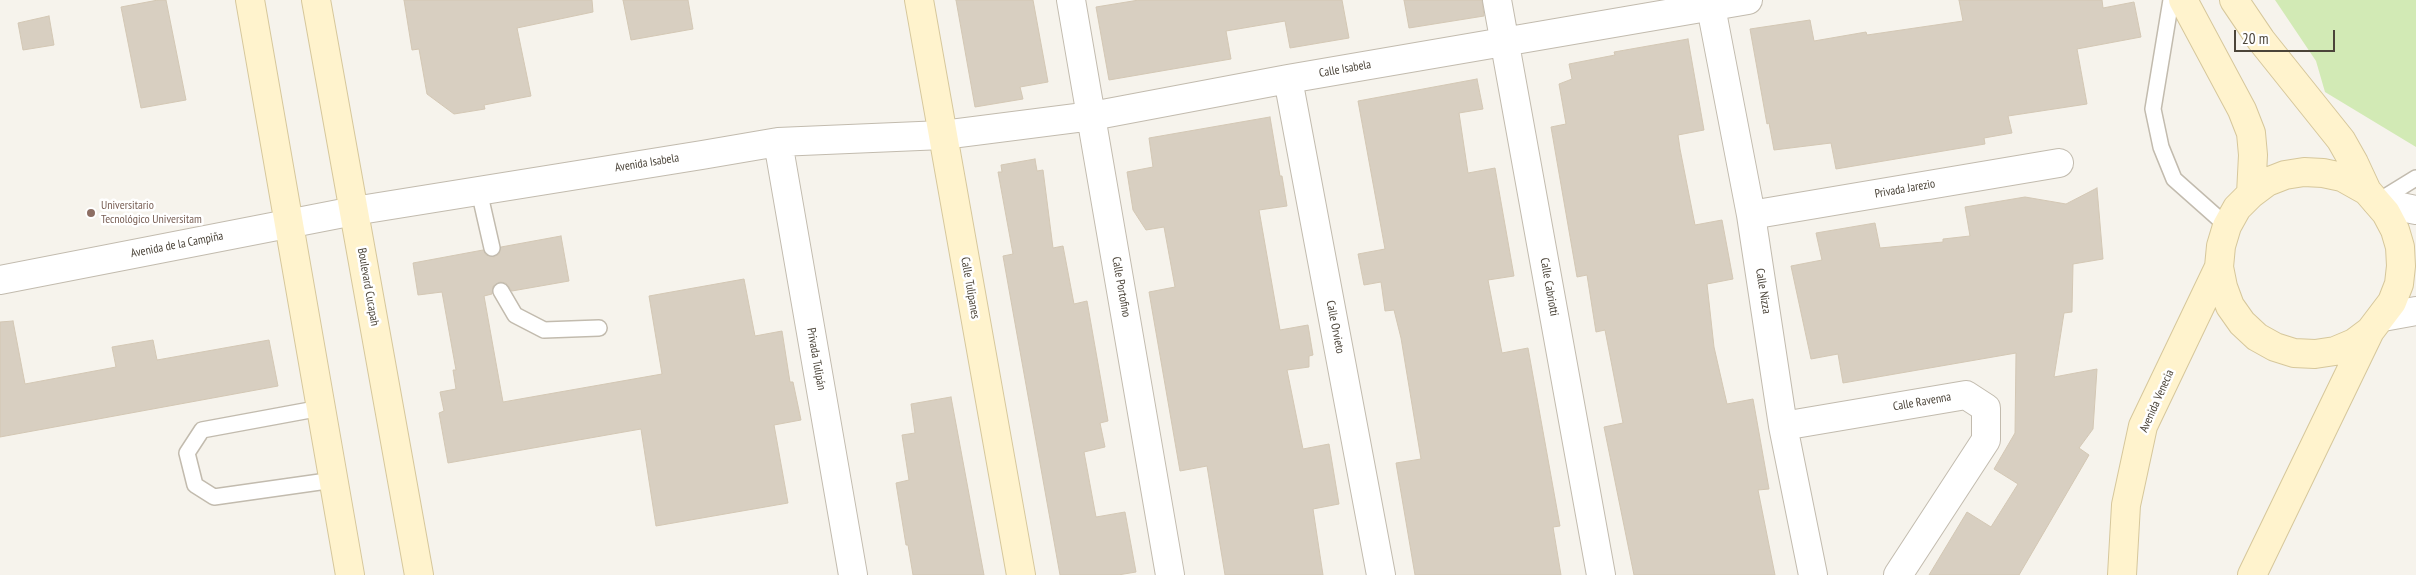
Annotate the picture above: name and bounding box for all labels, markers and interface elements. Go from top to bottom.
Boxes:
scale bar [2236,20,2337,52]
text: 20 m [2242,29,2268,48]
street label: Calle Isabela [1318,57,1372,81]
street label: Avenida Isabela [614,151,680,175]
street label: Privada Jarezio [1874,177,1936,201]
place label: Universitario Tecnológico Universitam [101,199,202,227]
marker: Universitario Tecnológico Universitam [85,207,97,219]
street label: Avenida de la Campiña [129,229,225,261]
street label: Boulevard Cucapah [354,247,382,327]
street label: Calle Tulipanes [957,256,983,320]
street label: Calle Portofino [1109,256,1133,318]
street label: Calle Cabriotti [1537,257,1561,317]
street label: Calle Nizza [1752,267,1774,315]
street label: Calle Orvieto [1323,299,1347,355]
street label: Privada Tulipán [803,327,829,391]
street label: Avenida Venecia [2137,367,2177,435]
street label: Calle Ravenna [1892,390,1952,414]

